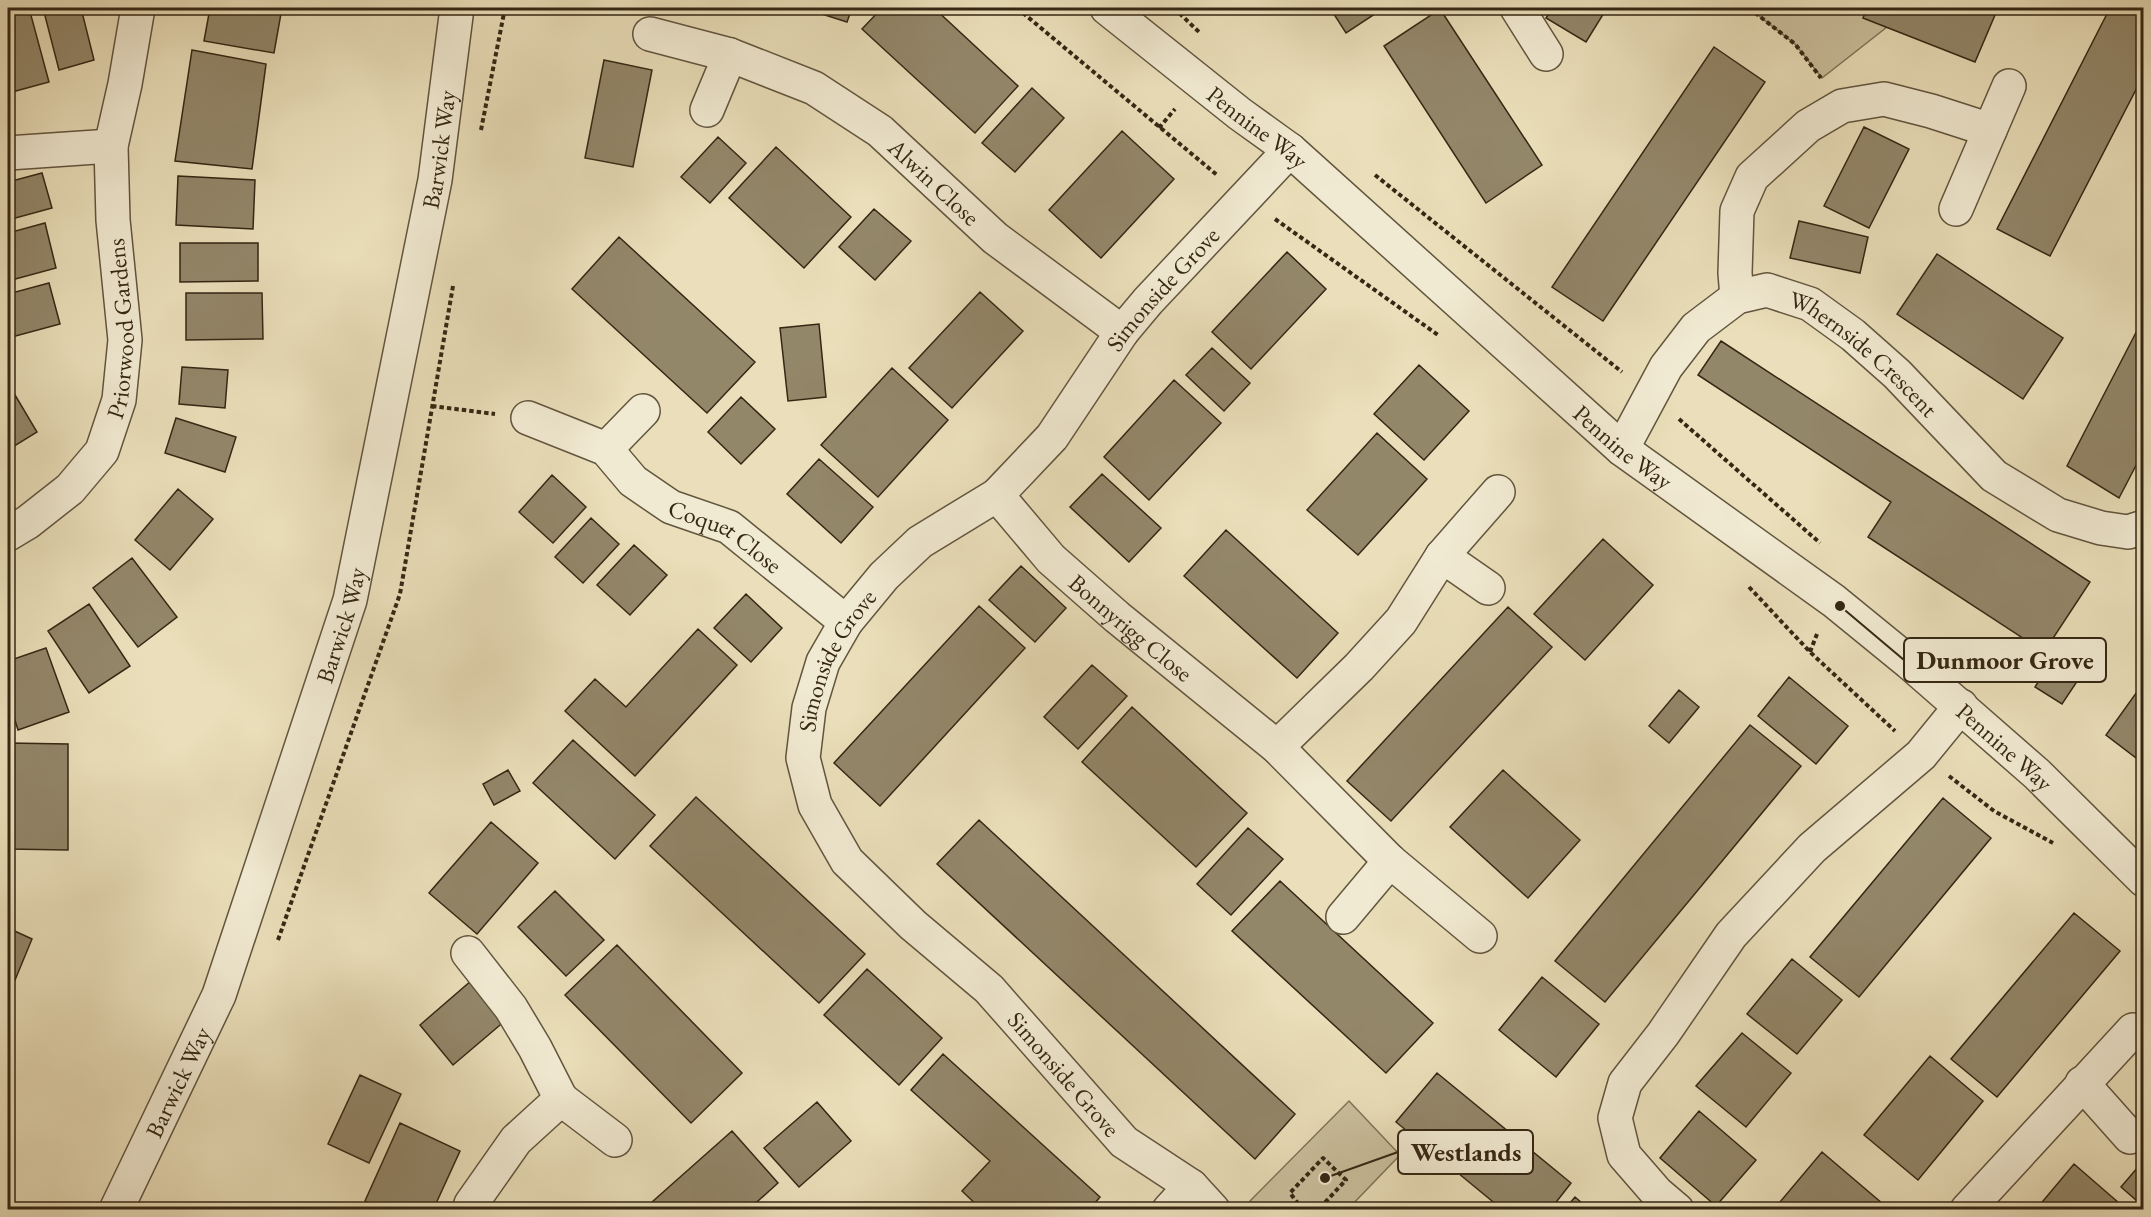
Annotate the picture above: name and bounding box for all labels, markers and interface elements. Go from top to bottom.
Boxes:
street label: Pennine Way [1201,78,1315,175]
street label: Barwick Way [414,88,462,211]
street label: Alwin Close [881,131,987,232]
street label: Simonside Grove [1098,220,1226,357]
street label: Priorwood Gardens [98,237,141,423]
street label: Whernside Crescent [1786,283,1945,424]
street label: Pennine Way [1567,397,1679,496]
street label: Coquet Close [664,492,789,580]
street label: Barwick Way [308,564,372,687]
street label: Bonnyrigg Close [1063,567,1199,688]
street label: Simonside Grove [791,582,883,733]
callout: Dunmoor Grove [1904,638,2106,682]
text: Dunmoor Grove [1916,643,2094,677]
street label: Pennine Way [1950,695,2061,798]
street label: Simonside Grove [1001,1005,1127,1143]
street label: Barwick Way [138,1021,217,1142]
callout: Westlands [1398,1130,1533,1174]
text: Westlands [1411,1135,1521,1169]

